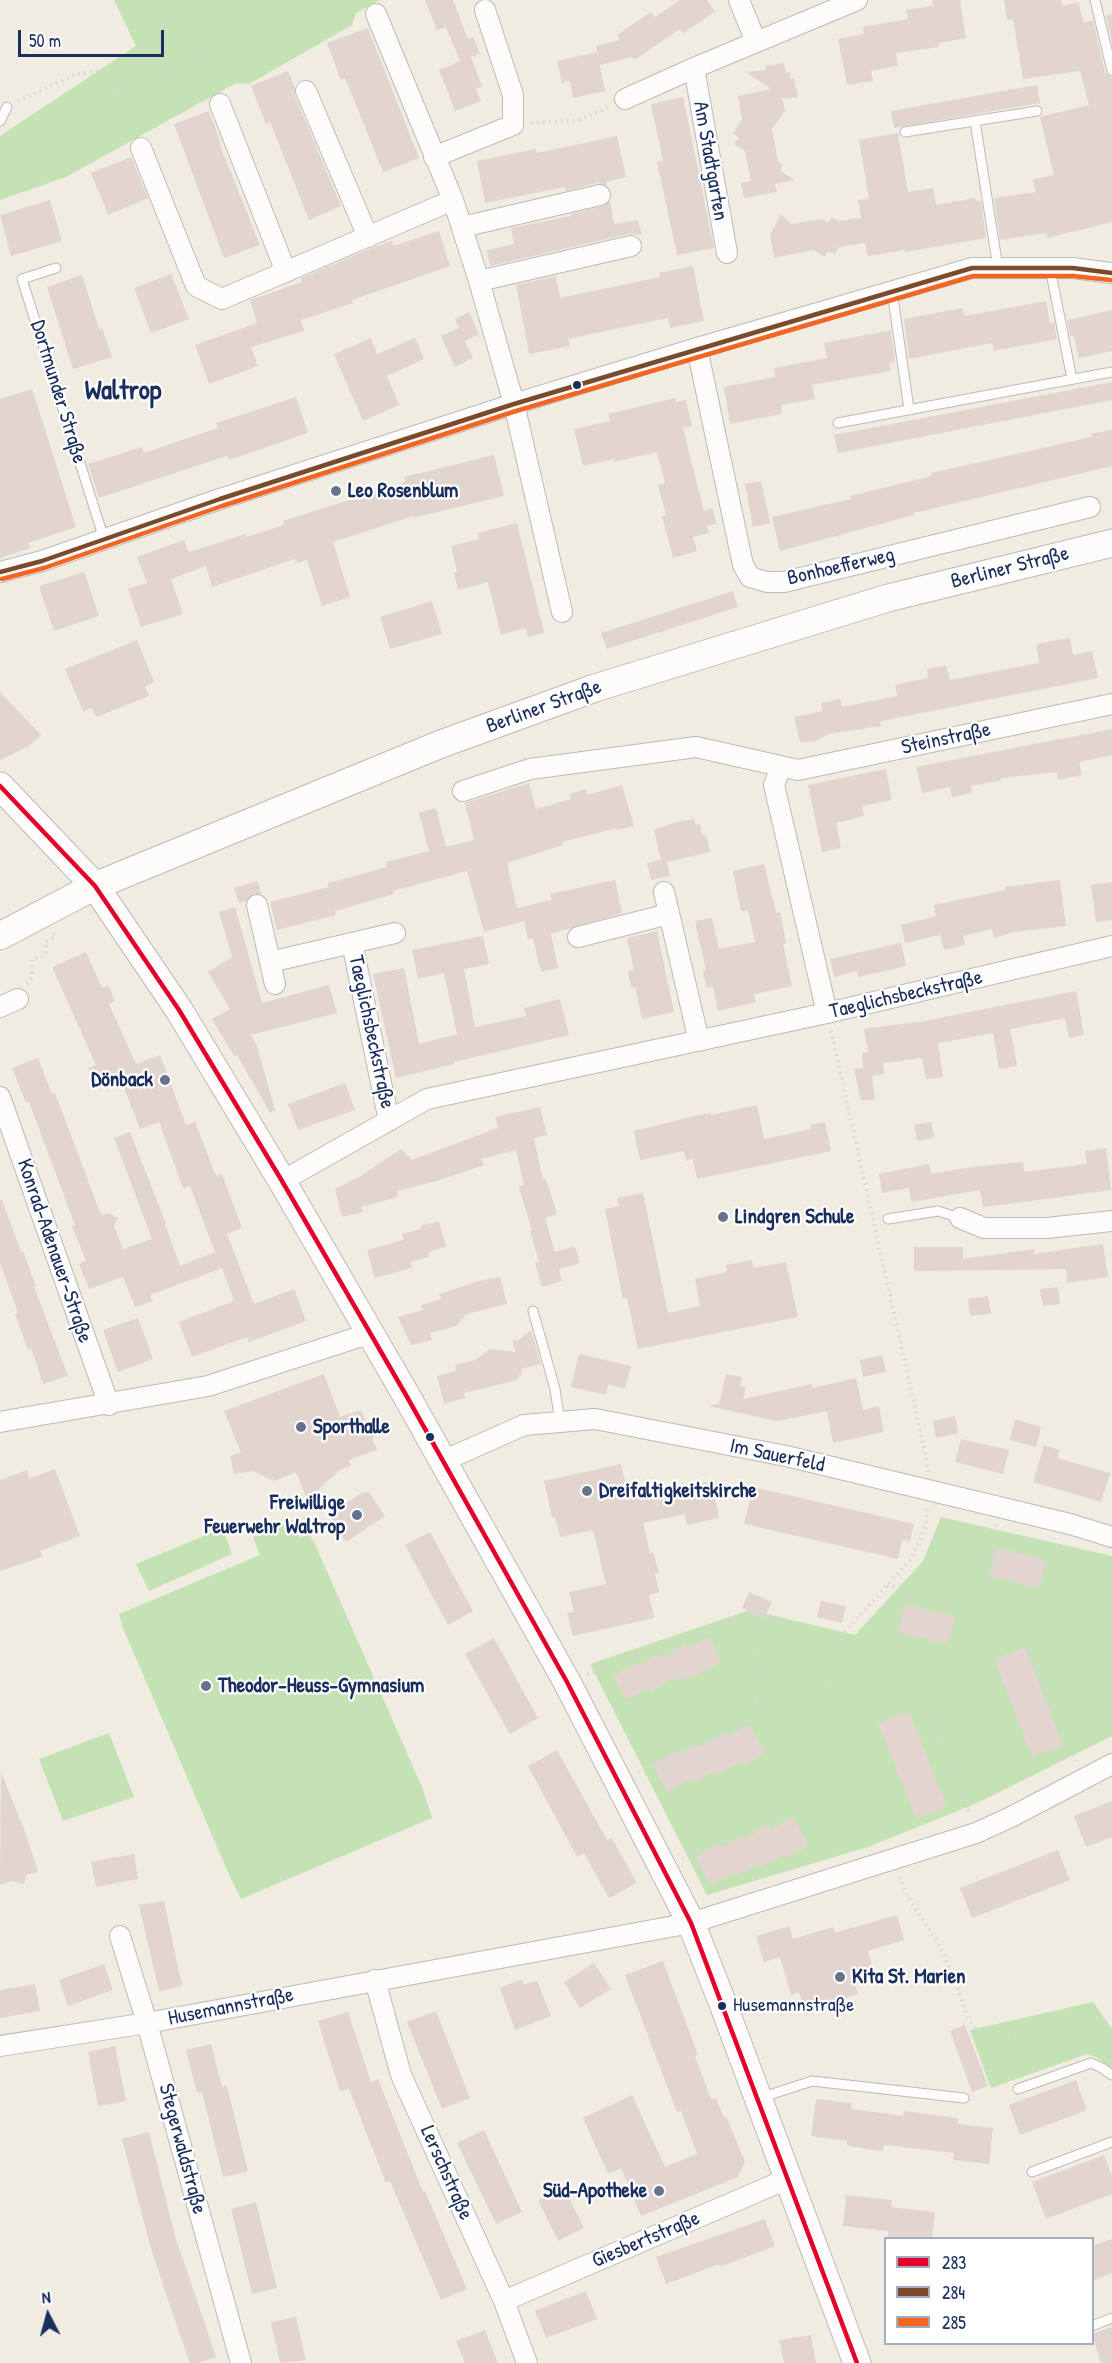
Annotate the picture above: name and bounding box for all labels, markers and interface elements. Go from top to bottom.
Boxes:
scale bar [21,18,166,56]
text: 50 m [29,28,61,53]
street label: Am Stadtgarten [687,99,733,223]
street label: Dortmunder Straße [24,318,92,466]
district label: Waltrop [85,376,161,408]
unlabelled marker [571,379,583,391]
place label: Leo Rosenblum [348,478,458,504]
marker: Leo Rosenblum [329,484,343,498]
street label: Berliner Straße [948,541,1072,595]
street label: Bonhoefferweg [785,542,897,592]
street label: Berliner Straße [483,675,605,739]
street label: Steinstraße [899,717,993,761]
street label: Taeglichsbeckstraße [342,953,400,1111]
street label: Taeglichsbeckstraße [827,965,985,1025]
place label: Dönback [91,1067,153,1093]
marker: Dönback [158,1073,172,1087]
street label: Konrad-Adenauer-Straße [11,1156,97,1346]
place label: Lindgren Schule [735,1204,854,1230]
marker: Lindgren Schule [716,1210,730,1224]
place label: Sporthalle [313,1414,390,1440]
marker: Sporthalle [294,1420,308,1434]
unlabelled marker [424,1431,436,1443]
street label: Im Sauerfeld [727,1434,827,1478]
place label: Dreifaltigkeitskirche [599,1478,757,1504]
marker: Dreifaltigkeitskirche [580,1484,594,1498]
place label: Freiwillige Feuerwehr Waltrop [205,1490,345,1540]
marker: Freiwillige Feuerwehr Waltrop [350,1508,364,1522]
place label: Theodor-Heuss-Gymnasium [218,1673,424,1699]
marker: Theodor-Heuss-Gymnasium [199,1679,213,1693]
place label: Kita St. Marien [852,1964,966,1990]
marker: Kita St. Marien [833,1970,847,1984]
street label: Husemannstraße [166,1982,296,2032]
place label: Husemannstraße [733,1994,854,2018]
marker: Husemannstraße [716,2000,728,2012]
street label: Stegerwaldstraße [153,2081,211,2217]
street label: Lerschstraße [414,2122,478,2224]
place label: Süd-Apotheke [543,2178,647,2204]
marker: Süd-Apotheke [652,2184,666,2198]
street label: Giesbertstraße [588,2206,704,2274]
legend [884,2237,1094,2345]
text: 283 [942,2250,966,2275]
text: 284 [942,2280,965,2305]
north arrow [18,2285,78,2345]
text: N [41,2286,51,2308]
text: 285 [942,2310,966,2335]

